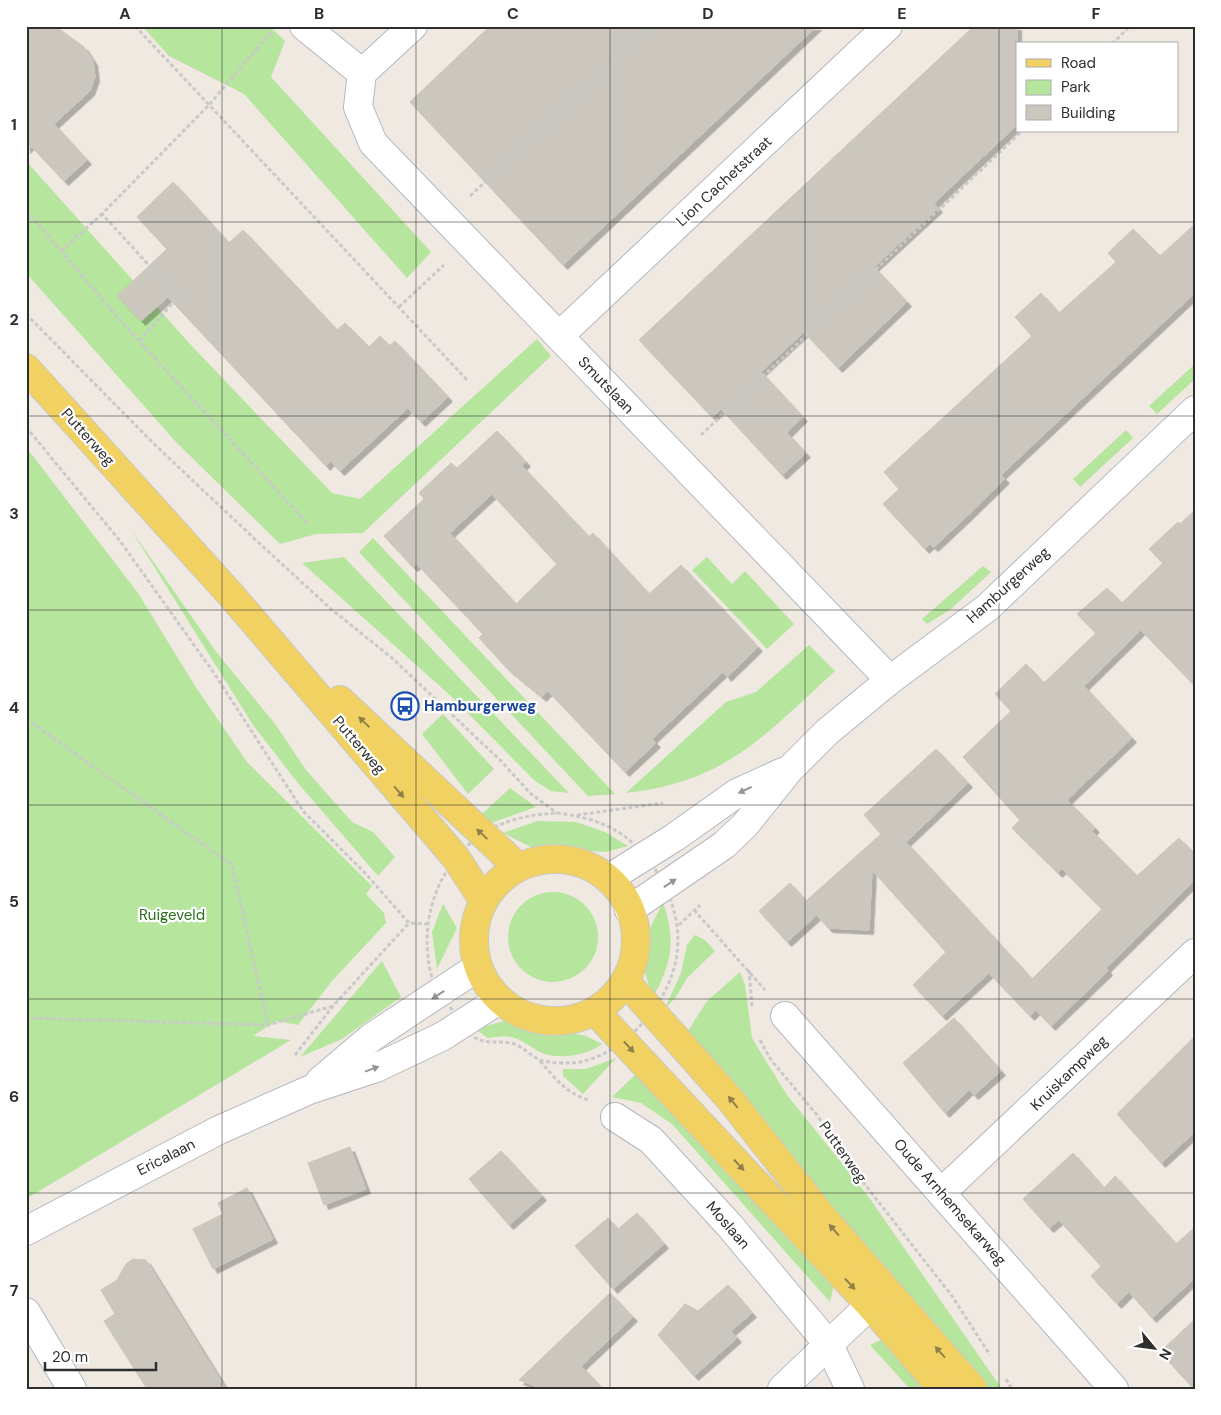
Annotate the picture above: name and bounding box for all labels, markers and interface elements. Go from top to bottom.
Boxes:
text: A [119,3,131,24]
text: B [314,3,324,24]
text: C [507,3,519,24]
text: D [702,3,714,24]
text: E [897,3,907,24]
text: F [1092,3,1101,24]
legend [1016,42,1178,132]
text: Road [1061,53,1096,73]
text: Park [1061,77,1091,97]
text: Building [1061,103,1116,123]
text: 1 [11,114,17,135]
street label: Lion Cachetstraat [672,131,776,231]
text: 2 [9,309,19,330]
street label: Smutslaan [574,352,638,418]
street label: Putterweg [57,404,119,470]
text: 3 [9,503,19,524]
street label: Hamburgerweg [962,542,1054,628]
bus stop icon: Hamburgerweg [390,691,420,721]
place label: Hamburgerweg [424,696,536,716]
text: 4 [9,697,19,718]
street label: Putterweg [328,712,390,778]
one-way arrow [358,716,370,728]
one-way arrow [393,785,405,797]
one-way arrow [738,786,752,794]
one-way arrow [476,828,488,840]
one-way arrow [663,878,677,888]
text: 5 [9,891,19,912]
park label: Ruigeveld [139,905,205,925]
one-way arrow [431,991,444,1000]
street label: Kruiskampweg [1026,1031,1112,1115]
one-way arrow [623,1040,635,1052]
one-way arrow [364,1065,379,1072]
text: 6 [9,1086,19,1107]
one-way arrow [727,1096,738,1109]
street label: Putterweg [814,1117,872,1187]
street label: Ericalaan [134,1134,198,1180]
street label: Oude Arnhemsekarweg [889,1134,1011,1270]
one-way arrow [733,1159,745,1171]
street label: Moslaan [702,1197,754,1253]
one-way arrow [828,1223,839,1236]
one-way arrow [844,1278,856,1290]
text: 7 [10,1280,19,1301]
north arrow [1128,1322,1178,1372]
scale bar [45,1340,156,1372]
text: N [1155,1345,1176,1363]
one-way arrow [935,1346,946,1359]
text: 20 m [52,1347,88,1367]

